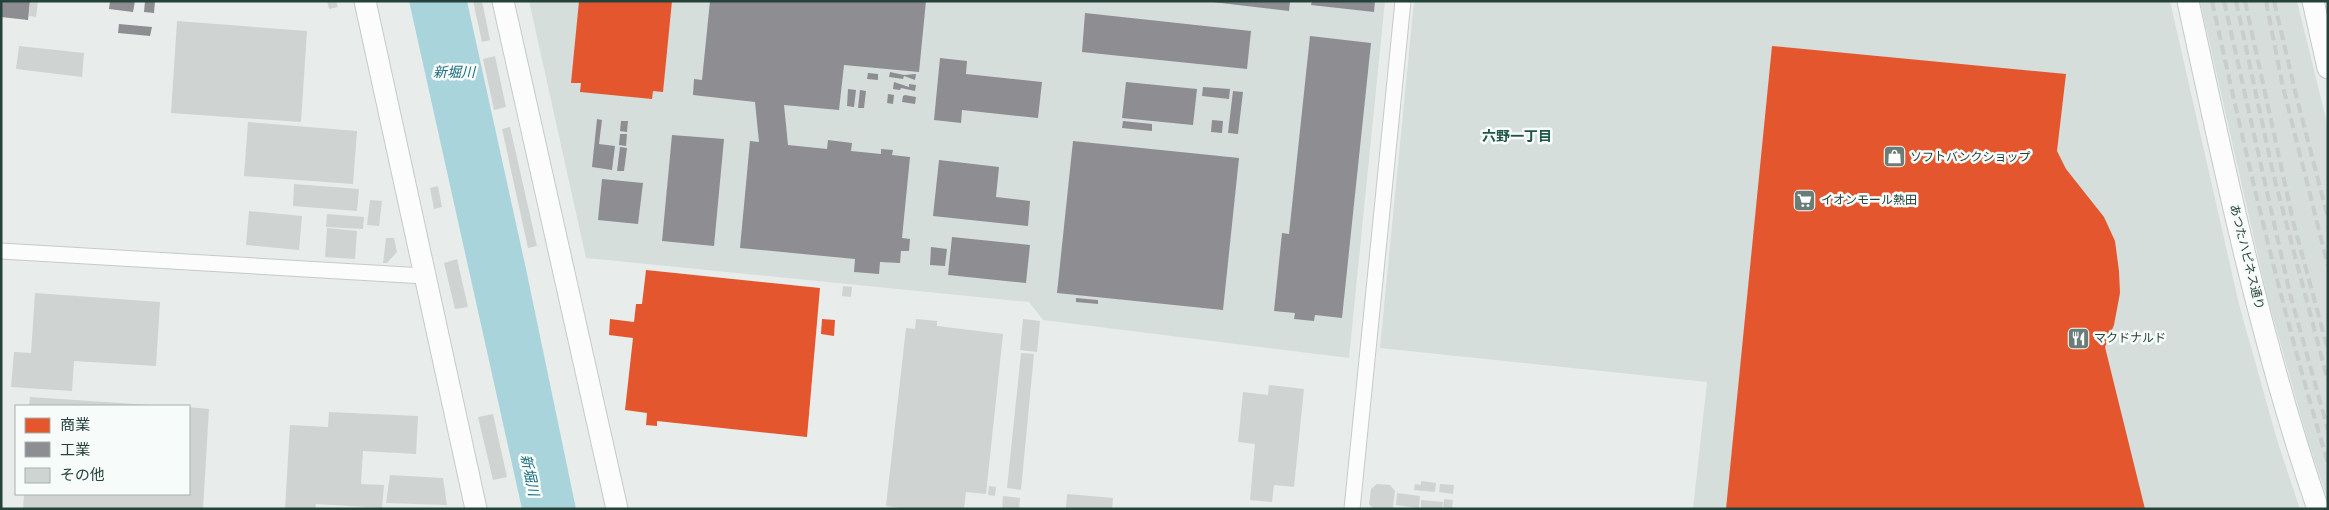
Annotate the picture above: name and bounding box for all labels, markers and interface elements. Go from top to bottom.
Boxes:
water label: 新堀川 [433,64,477,81]
district label: 六野一丁目 [1482,128,1552,145]
shop icon: ソフトバンクショップ [1882,145,1906,169]
place label: ソフトバンクショップ [1910,150,2031,164]
supermarket icon: イオンモール熱田 [1793,188,1817,212]
place label: イオンモール熱田 [1821,193,1917,207]
street label: あつたハピネス通り [2227,203,2267,311]
restaurant icon: マクドナルド [2066,326,2090,350]
place label: マクドナルド [2094,331,2166,345]
legend [15,405,190,495]
text: 商業 [60,416,90,434]
text: 工業 [60,441,90,459]
water label: 新堀川 [517,453,543,499]
text: その他 [60,466,105,484]

